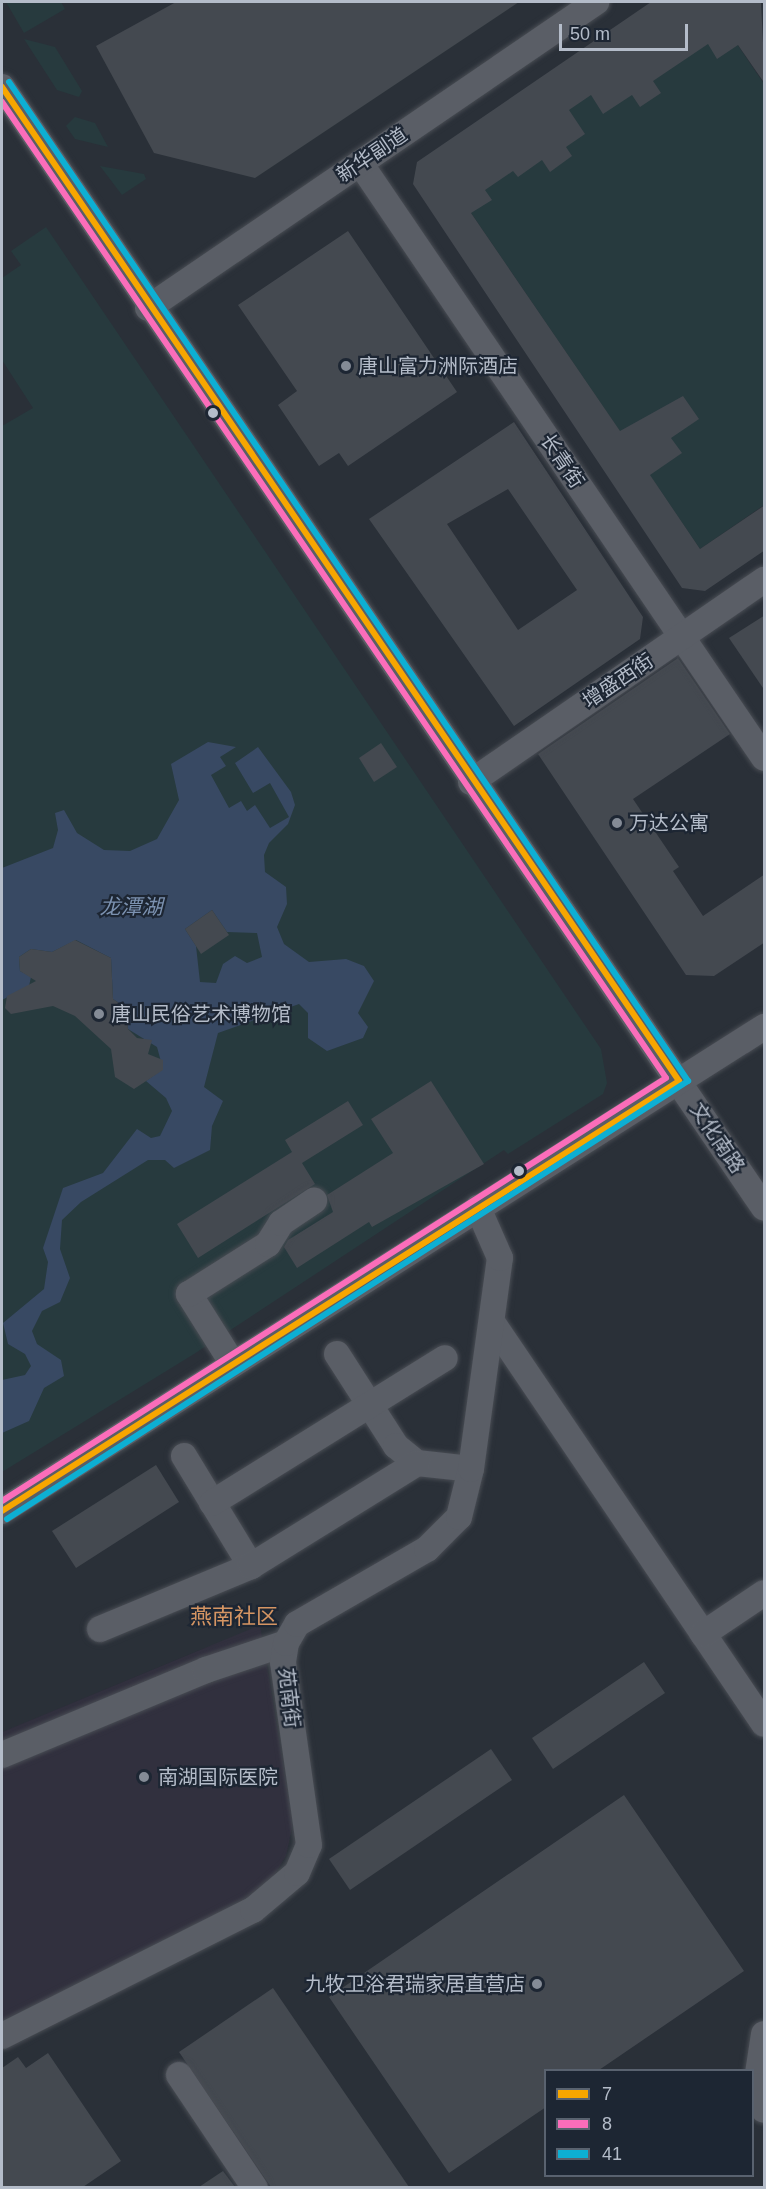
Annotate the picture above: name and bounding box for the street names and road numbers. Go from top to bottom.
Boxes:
street label: 新华副道 [332,123,412,187]
street label: 长青街 [535,429,589,493]
street label: 增盛西街 [578,649,658,713]
street label: 文化南路 [685,1098,749,1178]
street label: 苑南街 [273,1667,305,1729]

